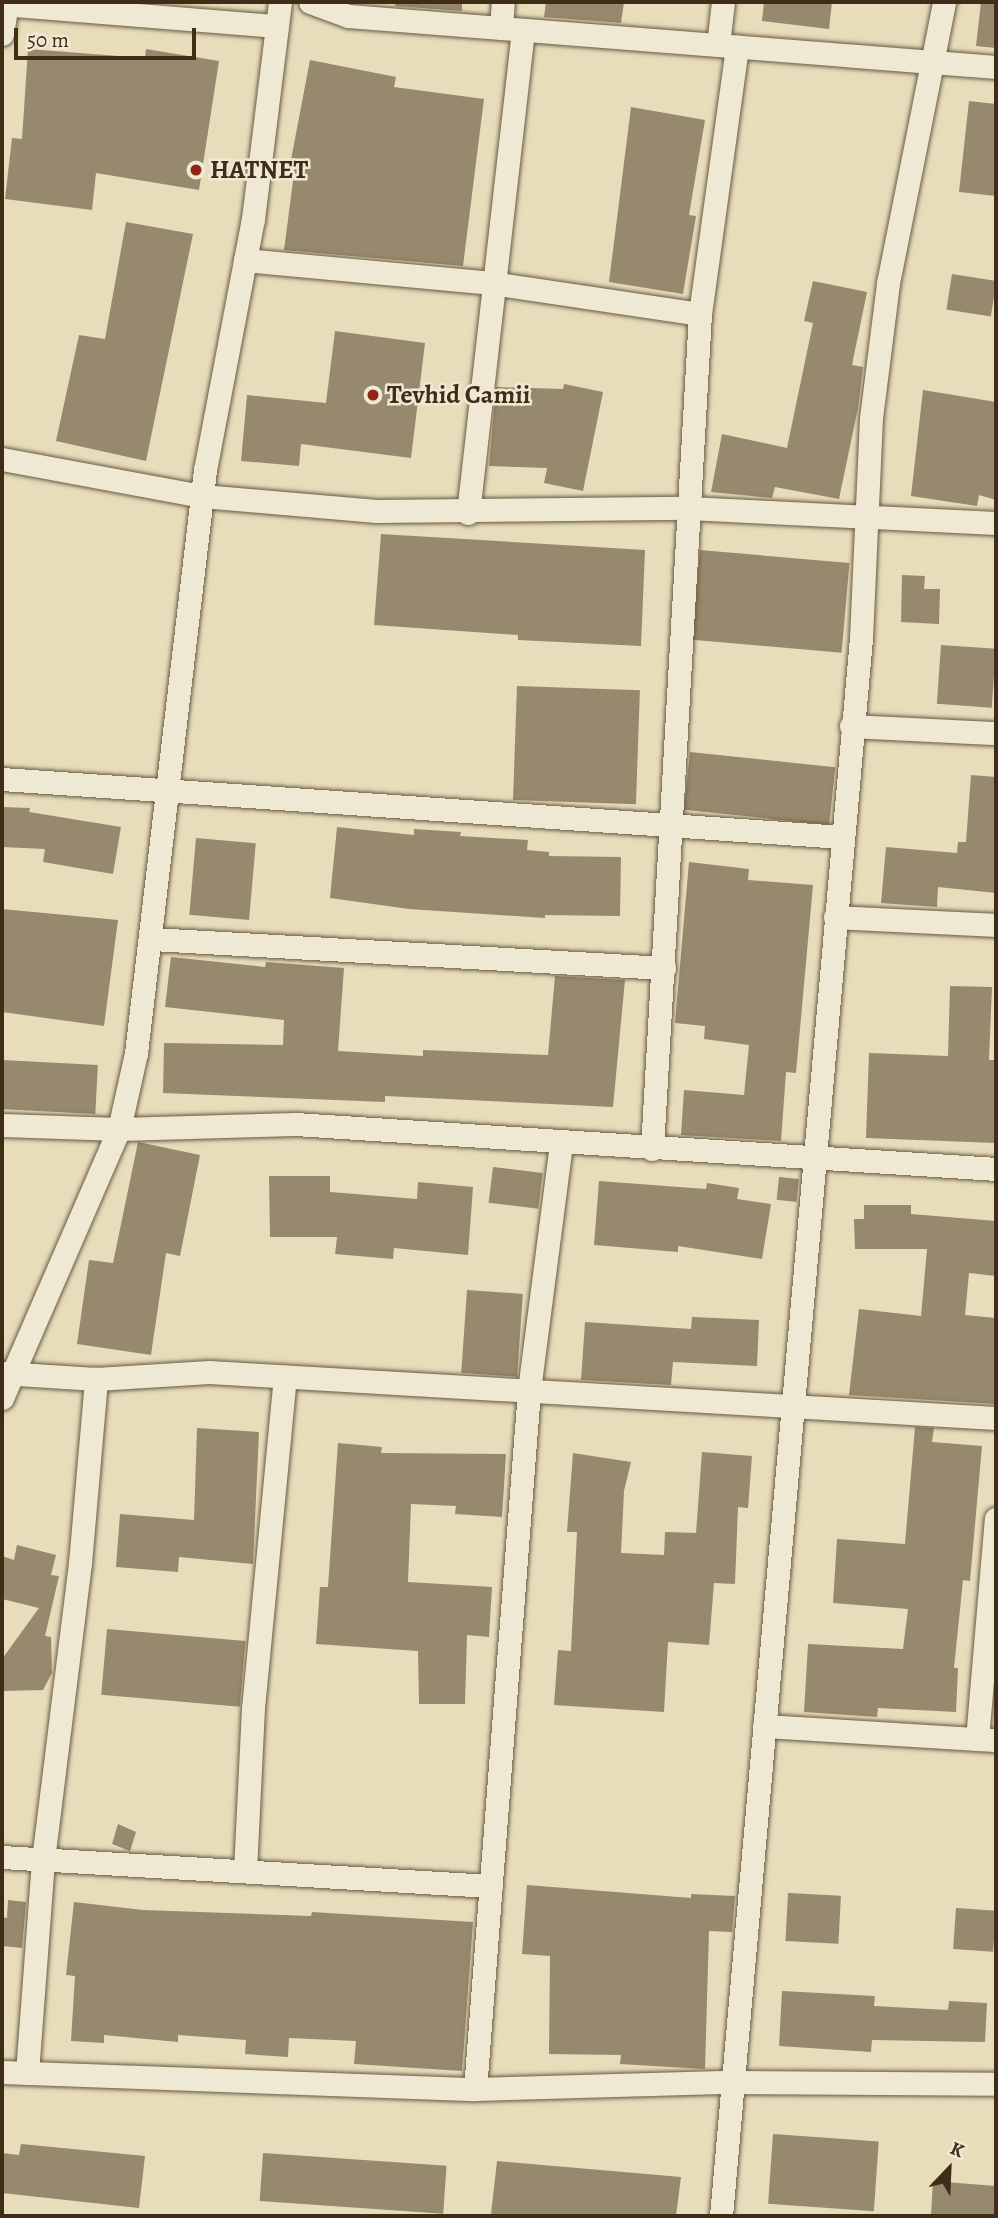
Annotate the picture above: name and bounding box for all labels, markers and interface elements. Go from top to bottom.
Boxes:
scale bar [18,14,200,58]
text: 50 m [27,26,69,54]
place label: HATNET [210,154,308,186]
marker: HATNET [188,162,204,178]
place label: Tevhid Camii [387,379,530,411]
marker: Tevhid Camii [365,387,381,403]
north arrow [914,2134,984,2204]
text: K [946,2135,968,2164]

